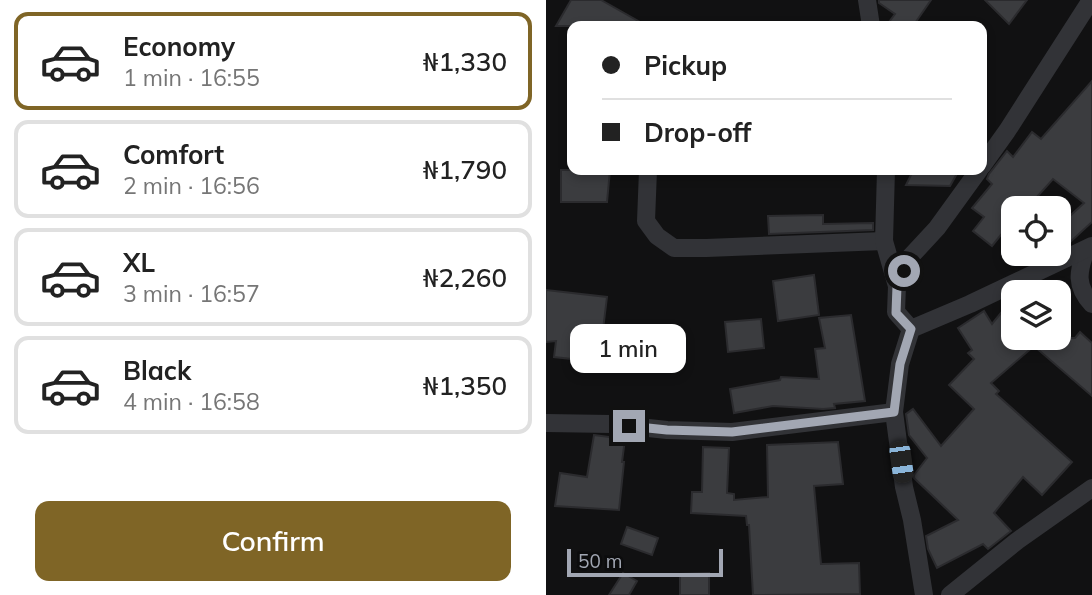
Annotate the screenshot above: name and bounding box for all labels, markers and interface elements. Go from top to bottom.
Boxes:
icon: car [39,30,102,93]
text: Economy [123,30,235,63]
text: ₦1,330 [423,45,507,78]
text: Pickup [644,49,727,82]
text: 1 min · 16:55 [123,63,260,92]
text: Drop-off [644,116,751,149]
icon: car [39,138,102,201]
text: Comfort [123,138,224,171]
text: ₦1,790 [423,153,507,186]
text: 2 min · 16:56 [123,171,260,200]
map controls [1001,196,1071,350]
button: locate [1001,196,1071,266]
icon: car [39,246,102,309]
text: XL [123,246,155,279]
route start [888,255,920,287]
text: ₦2,260 [423,261,507,294]
text: 3 min · 16:57 [123,279,260,308]
button: layers [1001,280,1071,350]
callout: 1 min [571,324,687,374]
text: 1 min [598,334,658,363]
icon: car [39,354,102,417]
text: Black [123,354,191,387]
text: ₦1,350 [423,369,507,402]
text: 4 min · 16:58 [123,387,260,416]
route end [613,410,645,442]
car [888,440,915,484]
button: Confirm [35,501,511,581]
scale bar [567,546,723,578]
text: 50 m [578,549,622,573]

